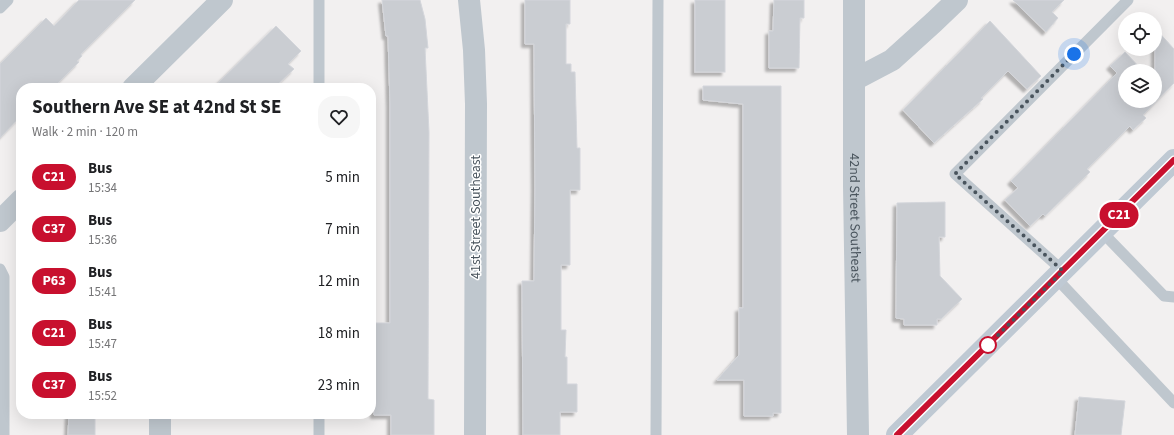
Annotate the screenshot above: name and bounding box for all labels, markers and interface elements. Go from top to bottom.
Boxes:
map controls [1118,12,1162,108]
button: locate [1118,12,1162,56]
your location [1064,44,1084,64]
button: layers [1118,64,1162,108]
text: Southern Ave SE at 42nd St SE [32,94,281,121]
button: heart [318,96,360,138]
text: Walk · 2 min · 120 m [32,123,138,141]
street label: 42nd Street Southeast [844,153,866,283]
street label: 41st Street Southeast [466,155,486,279]
text: Bus [88,158,112,179]
text: C21 [43,167,65,187]
text: 5 min [325,167,360,188]
text: 15:34 [88,179,117,197]
line badge: C21 [1096,202,1142,228]
text: C21 [1108,205,1130,225]
text: Bus [88,210,112,231]
text: C37 [43,219,65,239]
text: 7 min [325,219,360,240]
text: 15:36 [88,231,117,249]
text: Bus [88,262,112,283]
text: P63 [42,271,66,291]
text: 12 min [318,271,360,292]
text: 15:41 [88,283,117,301]
text: Bus [88,314,112,335]
text: C21 [43,323,65,343]
text: 18 min [318,323,360,344]
text: 15:47 [88,335,117,353]
unlabelled marker [979,336,997,354]
text: Bus [88,366,112,387]
text: C37 [43,375,65,395]
text: 23 min [318,375,360,396]
text: 15:52 [88,387,117,405]

